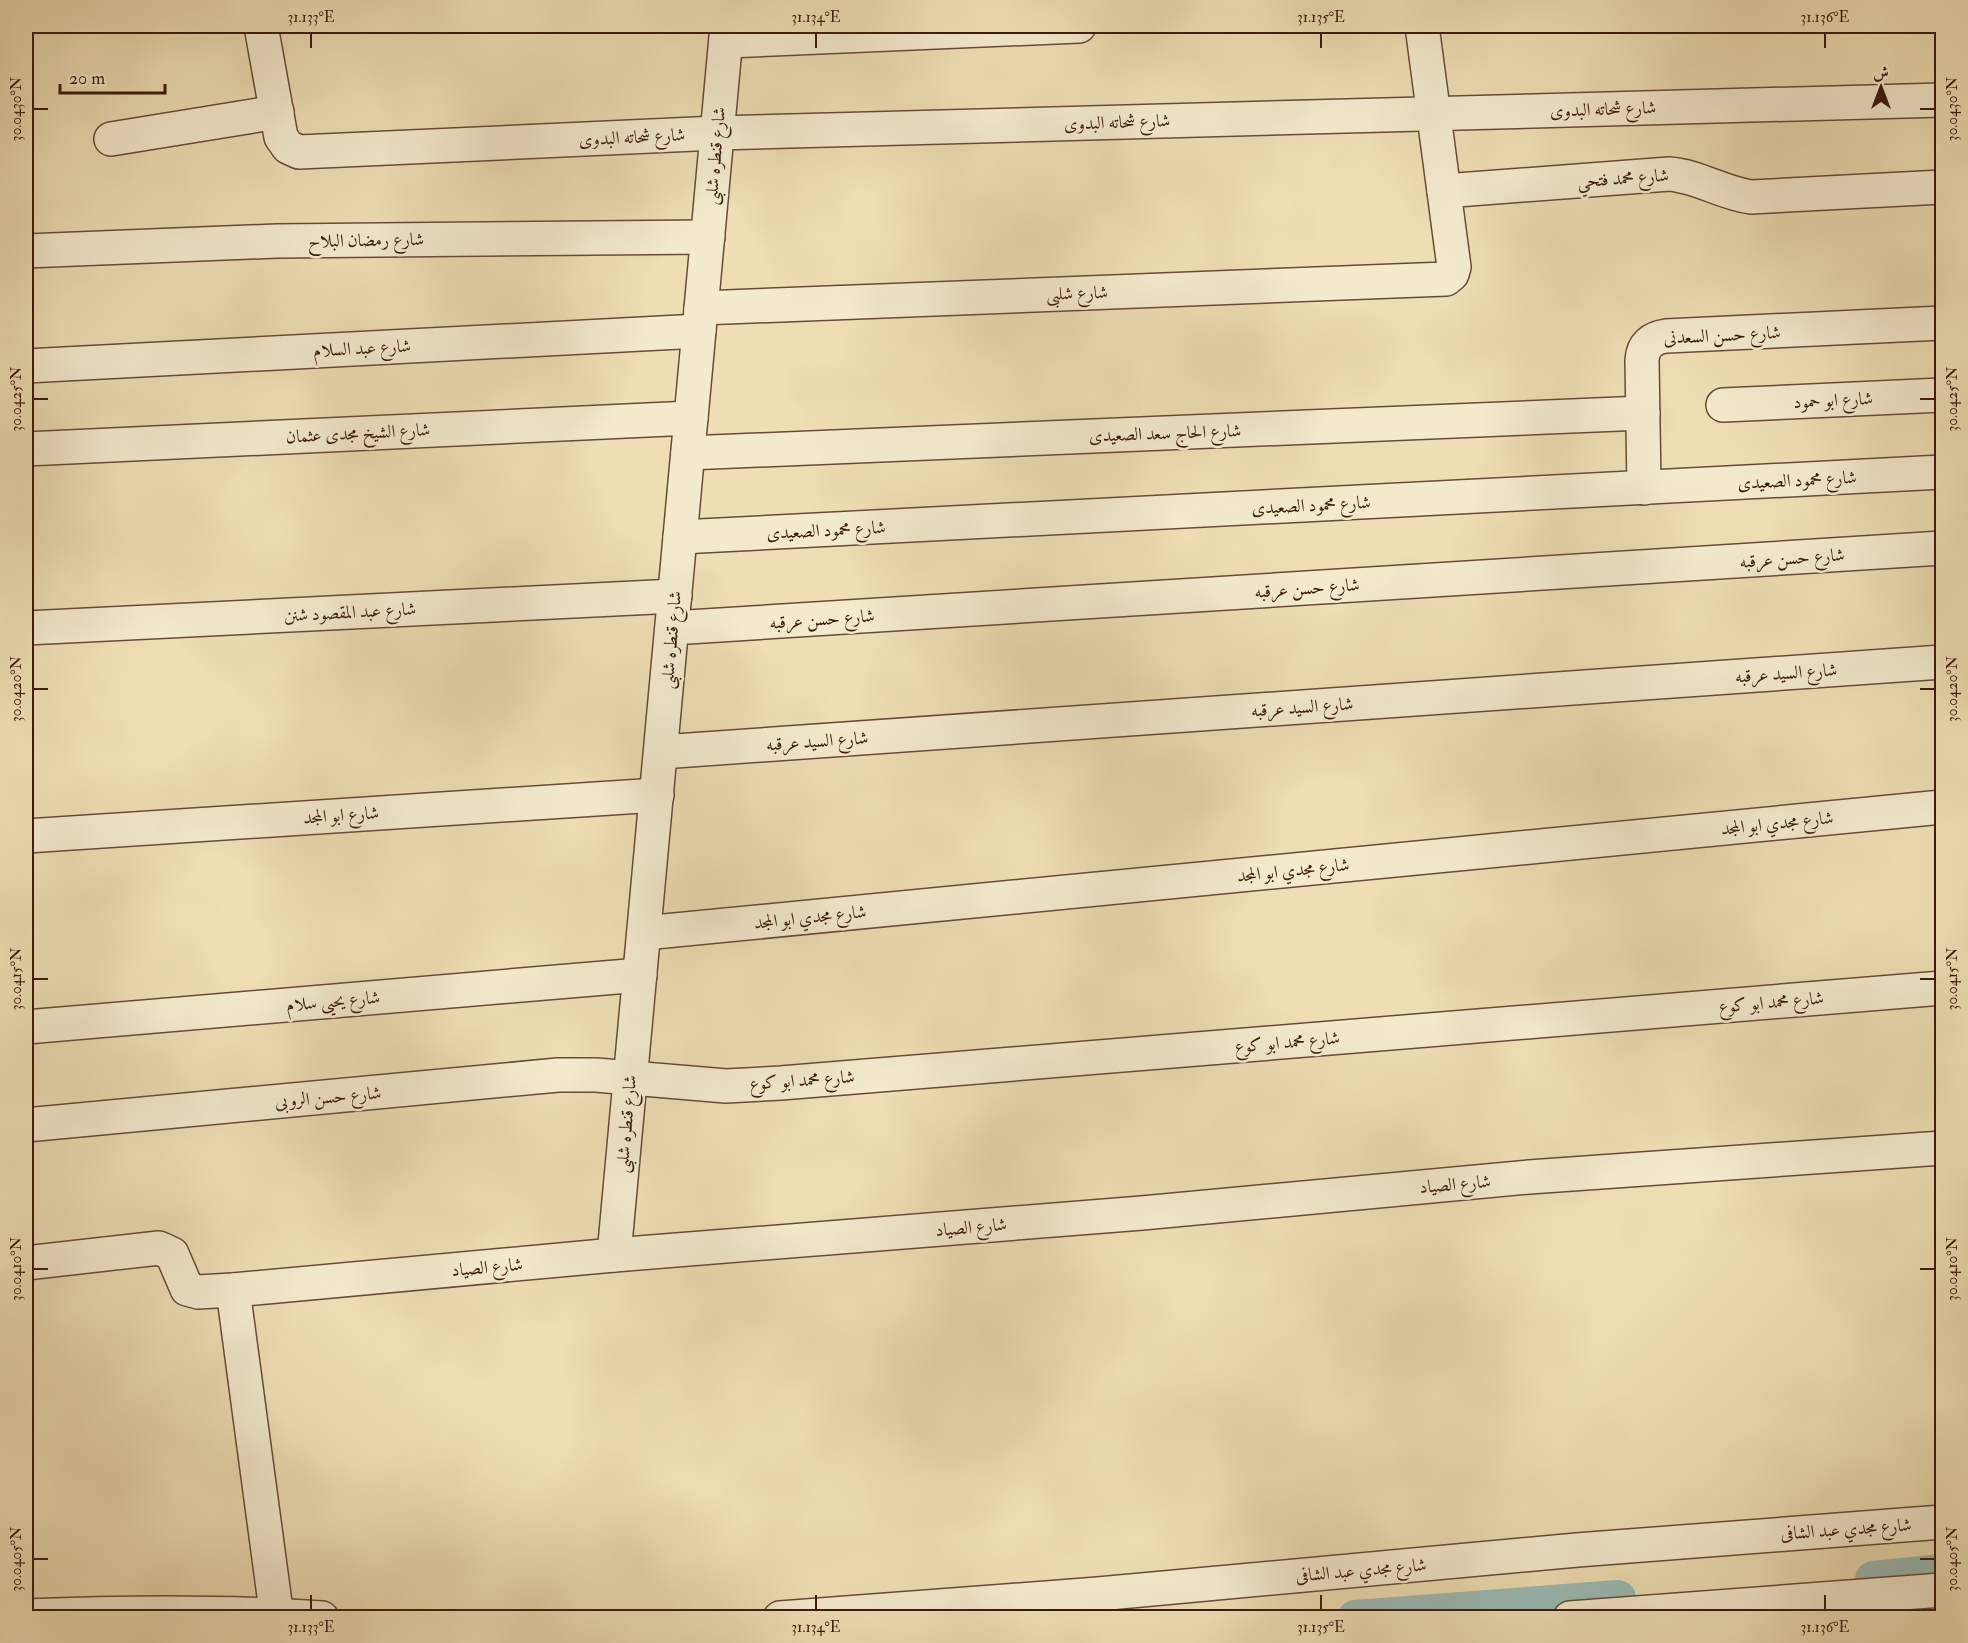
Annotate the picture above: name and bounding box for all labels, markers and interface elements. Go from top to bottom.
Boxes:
text: 31.133°E [288,8,335,27]
text: 31.134°E [791,8,841,27]
text: 31.135°E [1297,8,1345,27]
text: 31.136°E [1801,8,1850,27]
scale bar [60,57,165,95]
north arrow [1851,57,1911,117]
text: ش [1873,63,1889,83]
text: 20 m [69,67,105,90]
text: 30.0430°N [7,76,26,141]
text: 30.0430°N [1943,76,1962,141]
street label: شارع شحاته البدوى [1549,96,1657,126]
street label: شارع قنطره شلبى [700,106,734,206]
street label: شارع شحاته البدوى [1063,109,1171,139]
street label: شارع شحاته البدوى [578,123,686,155]
street label: شارع محمد فتحي [1577,164,1670,198]
street label: شارع رمضان البلاح [308,228,424,257]
street label: شارع شلبى [1046,281,1108,309]
street label: شارع حسن السعدنى [1663,321,1781,353]
street label: شارع عبد السلام [312,334,412,367]
text: 30.0425°N [7,366,26,431]
text: 30.0425°N [1943,366,1962,431]
street label: شارع ابو حمود [1793,387,1874,417]
street label: شارع الشيخ مجدى عثمان [285,418,431,453]
street label: شارع الحاج سعد الصعيدى [1088,419,1242,452]
street label: شارع محمود الصعيدى [1737,466,1857,498]
street label: شارع محمود الصعيدى [1251,491,1371,523]
street label: شارع محمود الصعيدى [766,516,886,548]
street label: شارع حسن عرقبه [1739,543,1846,577]
street label: شارع حسن عرقبه [1254,573,1361,607]
street label: شارع قنطره شلبى [656,590,690,690]
street label: شارع عبد المقصود شنن [283,598,417,630]
street label: شارع حسن عرقبه [769,604,876,638]
text: 30.0420°N [7,655,26,722]
text: 30.0420°N [1943,655,1962,722]
street label: شارع السيد عرقبه [1734,658,1838,692]
street label: شارع السيد عرقبه [1250,692,1354,726]
street label: شارع السيد عرقبه [765,726,869,760]
street label: شارع ابو المجد [302,801,380,833]
street label: شارع مجدي ابو المجد [1720,806,1835,844]
street label: شارع مجدي ابو المجد [1236,853,1351,891]
street label: شارع مجدي ابو المجد [753,900,868,938]
text: 30.0415°N [7,947,26,1010]
text: 30.0415°N [1943,947,1962,1010]
street label: شارع يحيى سلام [285,986,381,1021]
street label: شارع محمد ابو كوع [1717,986,1825,1022]
street label: شارع محمد ابو كوع [1233,1026,1341,1062]
street label: شارع محمد ابو كوع [749,1065,856,1099]
street label: شارع قنطره شلبى [611,1074,645,1174]
street label: شارع حسن الروبى [274,1081,383,1117]
street label: شارع الصياد [1418,1170,1492,1202]
street label: شارع الصياد [934,1213,1008,1245]
text: 30.0410°N [7,1237,26,1301]
text: 30.0410°N [1943,1237,1962,1301]
street label: شارع الصياد [450,1253,524,1285]
street label: شارع مجدي عبد الشافى [1780,1513,1913,1549]
text: 30.0405°N [7,1526,26,1592]
text: 30.0405°N [1943,1526,1962,1592]
street label: شارع مجدي عبد الشافى [1295,1553,1428,1591]
text: 31.133°E [288,1618,335,1637]
text: 31.134°E [791,1618,841,1637]
text: 31.135°E [1297,1618,1345,1637]
text: 31.136°E [1801,1618,1850,1637]

